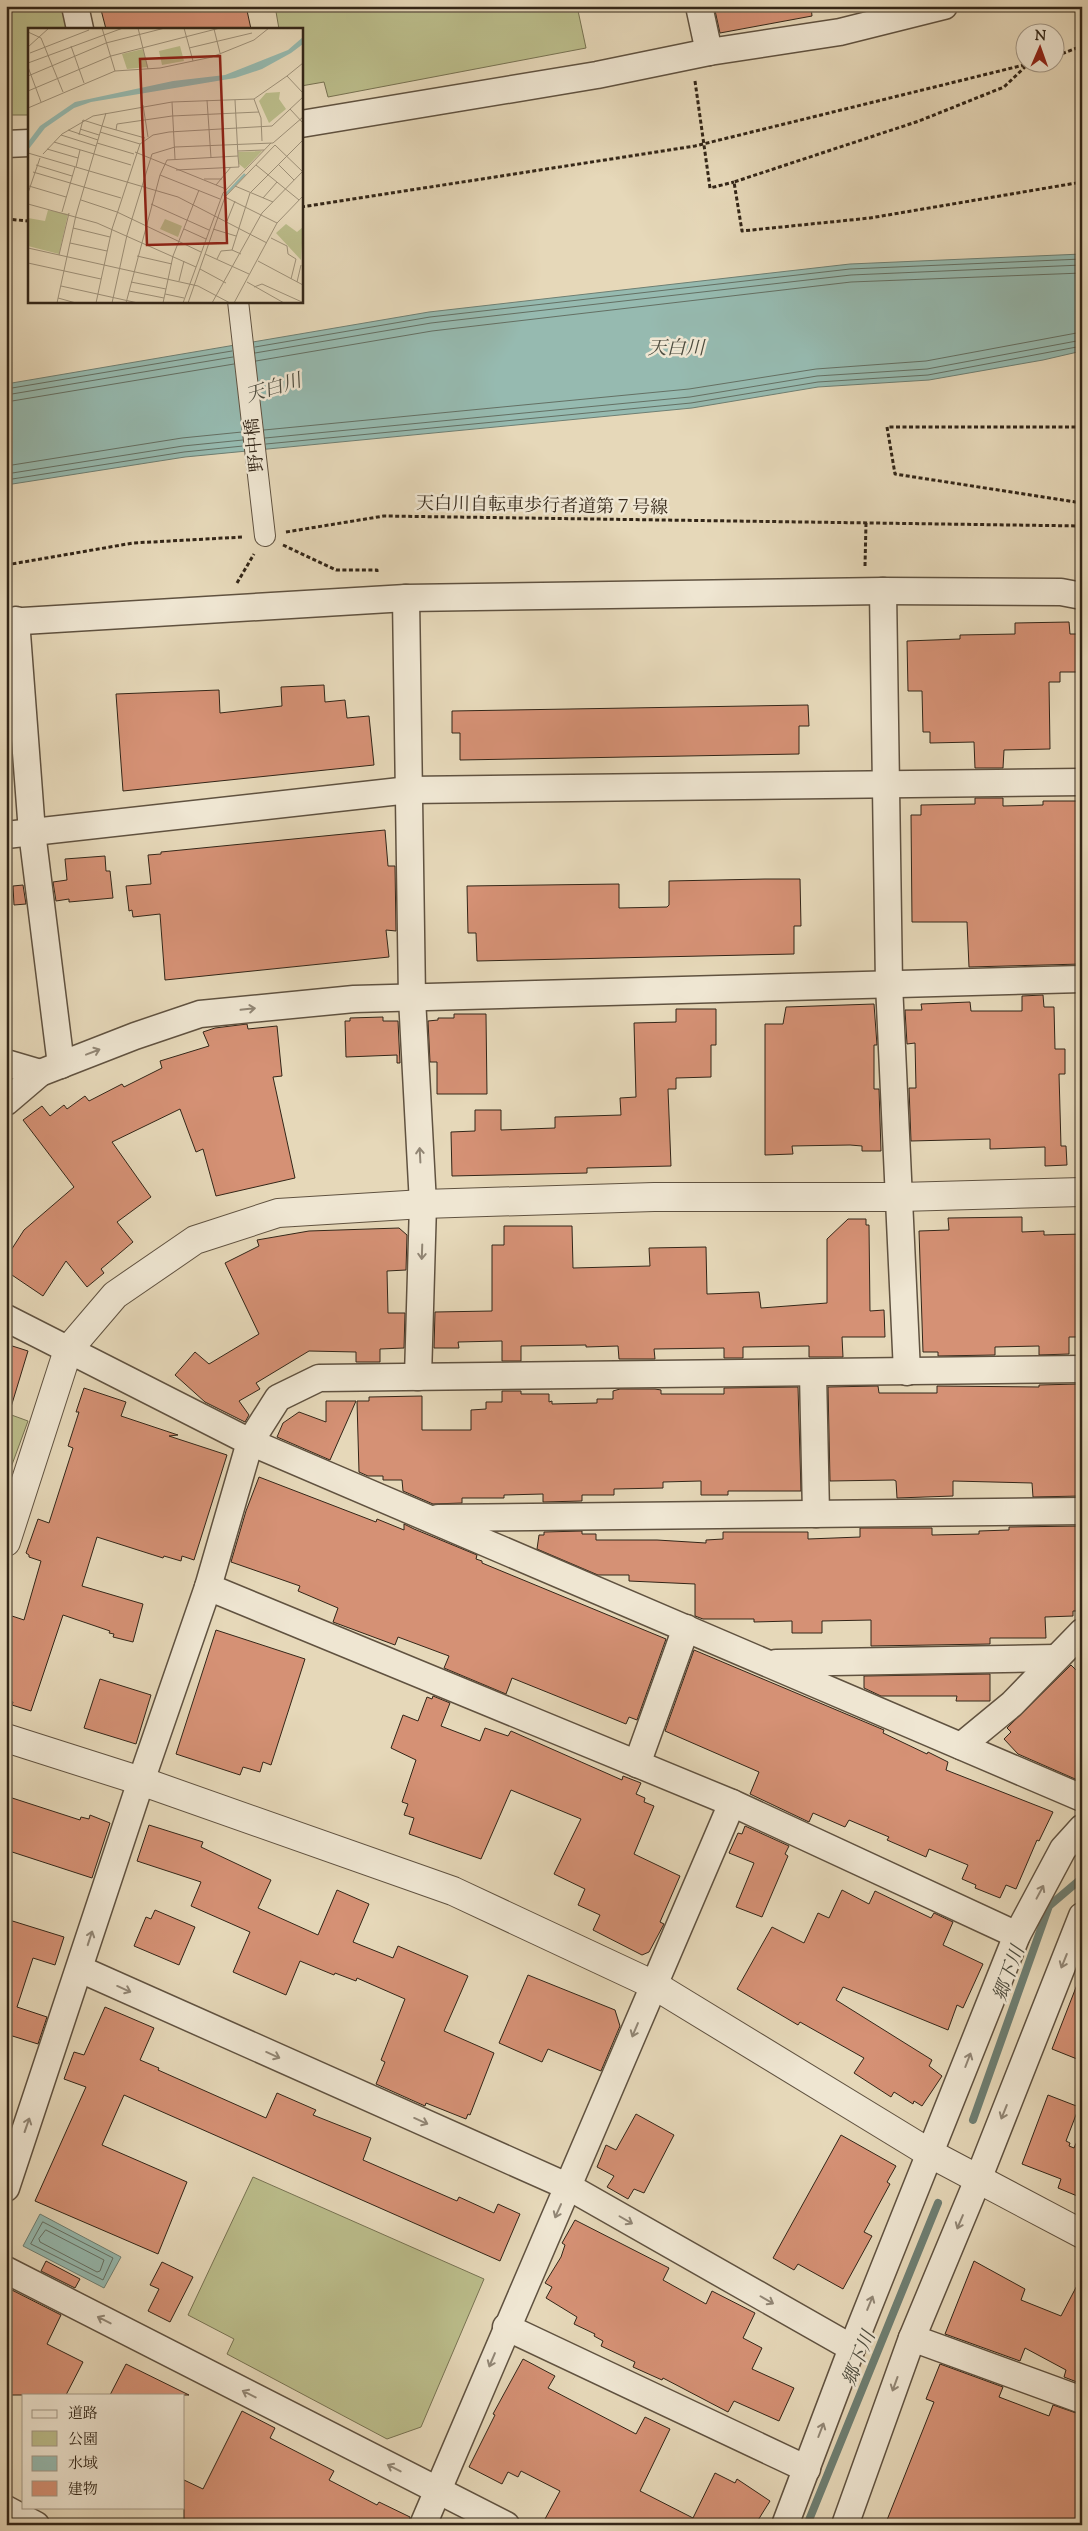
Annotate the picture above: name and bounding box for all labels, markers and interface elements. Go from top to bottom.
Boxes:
north arrow [1016,22,1066,72]
text: N [1034,27,1046,47]
inset map [28,28,302,302]
water label: 天白川 [647,336,706,363]
water label: 天白川 [243,368,307,411]
street label: 野中橋 [240,417,272,473]
street label: 天白川自転車歩行者道第７号線 [416,492,668,522]
one-way arrow [240,1004,256,1014]
one-way arrow [85,1047,100,1057]
one-way arrow [416,1147,425,1163]
one-way arrow [417,1244,426,1260]
one-way arrow [1036,1885,1045,1900]
one-way arrow [86,1931,95,1946]
water label: 郷下川 [988,1941,1033,2005]
one-way arrow [1059,1953,1068,1968]
one-way arrow [116,1985,131,1994]
one-way arrow [630,2021,639,2037]
one-way arrow [265,2051,280,2061]
one-way arrow [964,2052,973,2068]
one-way arrow [999,2104,1008,2119]
one-way arrow [413,2117,428,2127]
one-way arrow [23,2118,33,2134]
one-way arrow [552,2203,562,2218]
one-way arrow [619,2215,633,2225]
one-way arrow [954,2215,963,2230]
one-way arrow [760,2295,775,2305]
one-way arrow [866,2296,876,2311]
one-way arrow [97,2315,112,2324]
water label: 郷下川 [837,2326,884,2390]
one-way arrow [487,2352,497,2367]
one-way arrow [890,2376,899,2391]
one-way arrow [242,2389,257,2398]
legend [22,2394,185,2508]
text: 道路 [68,2404,98,2425]
one-way arrow [817,2423,826,2438]
text: 公園 [68,2430,98,2451]
text: 水域 [68,2454,98,2475]
one-way arrow [386,2463,401,2473]
text: 建物 [68,2480,98,2501]

